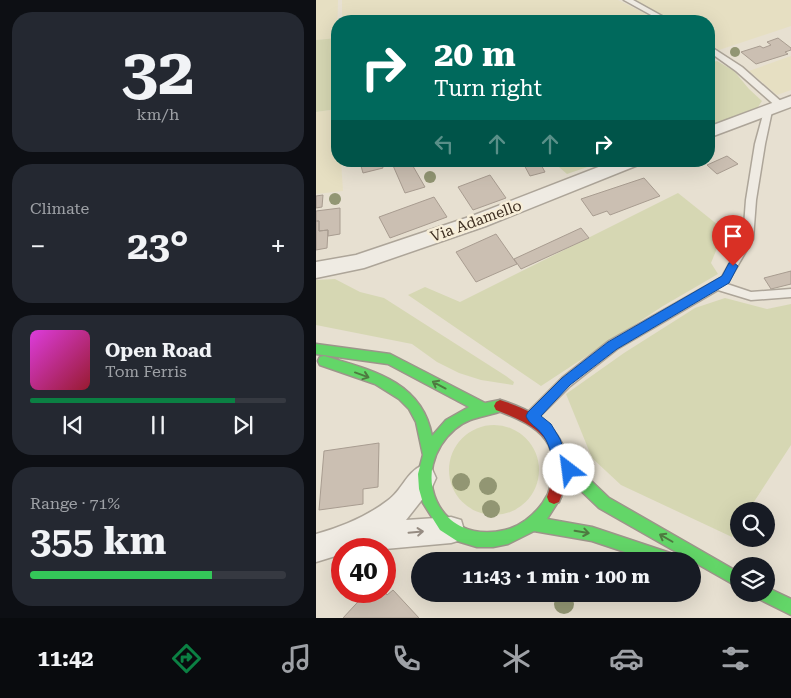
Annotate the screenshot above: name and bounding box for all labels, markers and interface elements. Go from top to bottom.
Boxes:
text: 32 [122,34,194,110]
text: 20 m [434,34,516,75]
icon: right [351,35,416,100]
text: Turn right [434,76,542,101]
text: km/h [137,105,179,124]
icon: left [430,130,458,158]
icon: ahead [483,130,511,158]
icon: ahead [536,130,564,158]
icon: right [589,130,617,158]
street label: Via Adamello [428,196,524,246]
text: Climate [30,199,89,218]
pin [712,215,754,266]
icon: arrive [719,222,747,250]
text: 23° [127,224,189,268]
text: − [30,230,46,263]
text: + [270,230,286,263]
text: Open Road [105,339,212,362]
text: Tom Ferris [105,362,187,381]
one-way arrow [354,371,369,380]
one-way arrow [431,380,446,390]
icon: previous [59,411,87,439]
icon: pause [144,411,172,439]
icon: next [229,411,257,439]
position arrow [542,443,594,495]
text: Range · 71% [30,494,120,513]
map controls [730,502,775,602]
button: search [730,502,775,547]
text: 355 km [30,519,166,563]
one-way arrow [408,527,424,537]
one-way arrow [574,527,590,537]
one-way arrow [659,533,673,543]
speed limit sign: 40 [331,538,396,603]
button: layers [730,557,775,602]
text: 11:43 · 1 min · 100 m [462,565,650,588]
icon: directions [169,641,204,676]
icon: music [279,641,314,676]
icon: phone [389,641,424,676]
icon: climate [499,641,534,676]
icon: car [609,641,644,676]
icon: filters [718,641,753,676]
text: 11:42 [37,646,94,671]

